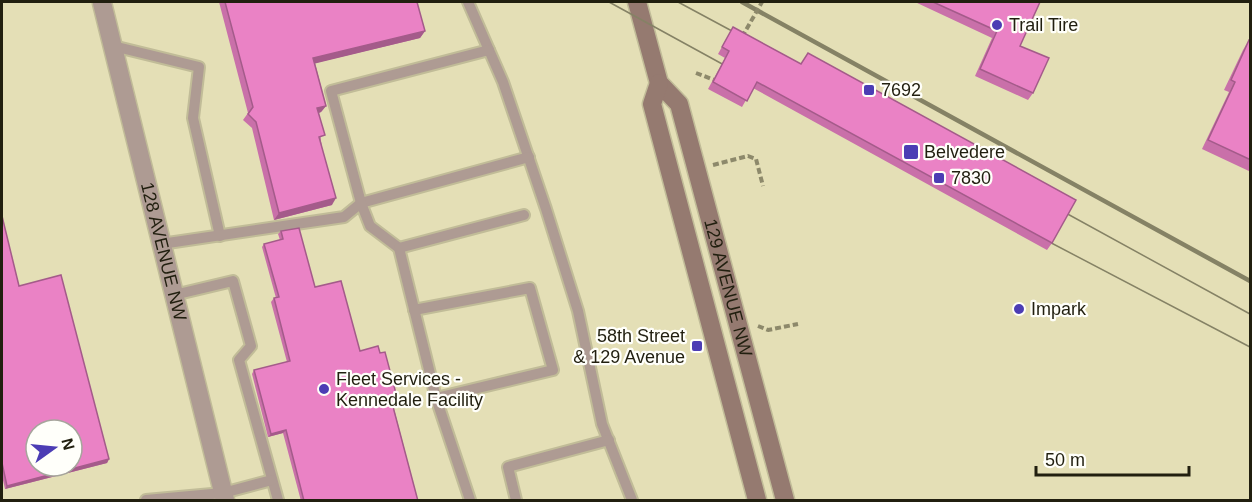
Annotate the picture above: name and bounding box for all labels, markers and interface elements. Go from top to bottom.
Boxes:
place label: Trail Tire [1009,15,1078,35]
marker: Trail Tire [990,18,1004,32]
place label: 7692 [881,80,921,100]
marker: 7692 [862,83,876,97]
place label: Belvedere [924,142,1005,162]
marker: Belvedere [902,143,920,161]
place label: 7830 [951,168,991,188]
marker: 7830 [932,171,946,185]
street label: 128 AVENUE NW [137,180,190,323]
street label: 129 AVENUE NW [700,217,756,359]
place label: Impark [1031,299,1087,319]
marker: Impark [1012,302,1026,316]
place label: 58th Street & 129 Avenue [573,326,685,367]
marker: 58th Street & 129 Avenue [690,339,704,353]
place label: Fleet Services - Kennedale Facility [336,369,483,410]
marker: Fleet Services - Kennedale Facility [317,382,331,396]
north arrow [24,418,84,478]
text: N [58,436,78,452]
scale bar [1036,439,1189,477]
text: 50 m [1045,450,1085,470]

